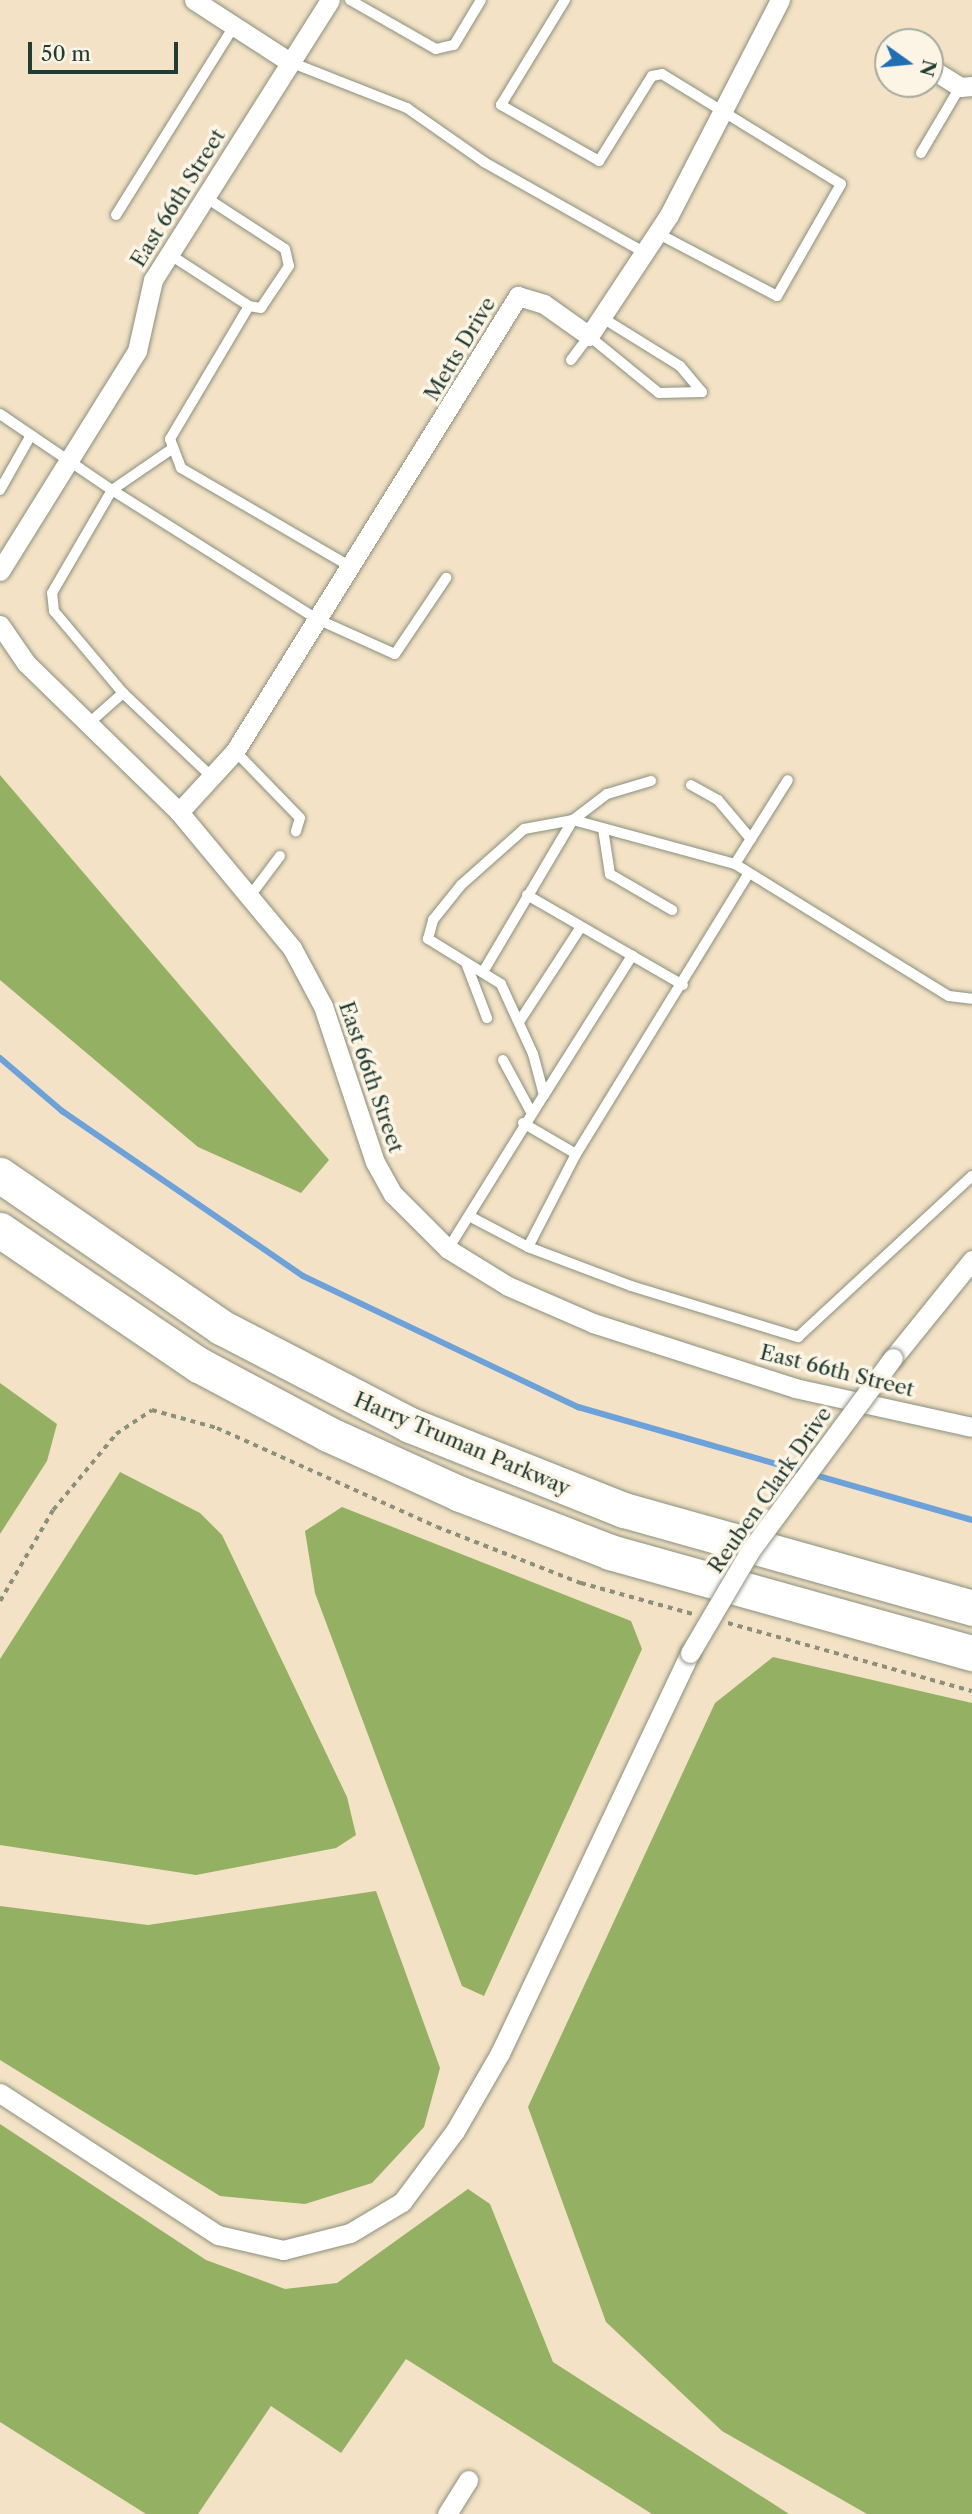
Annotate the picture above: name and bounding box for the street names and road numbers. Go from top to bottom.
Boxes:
street label: East 66th Street [125,124,231,272]
street label: Metts Drive [419,293,501,405]
street label: East 66th Street [333,998,409,1156]
street label: East 66th Street [757,1340,917,1402]
street label: Harry Truman Parkway [350,1387,574,1501]
street label: Reuben Clark Drive [703,1402,837,1578]

